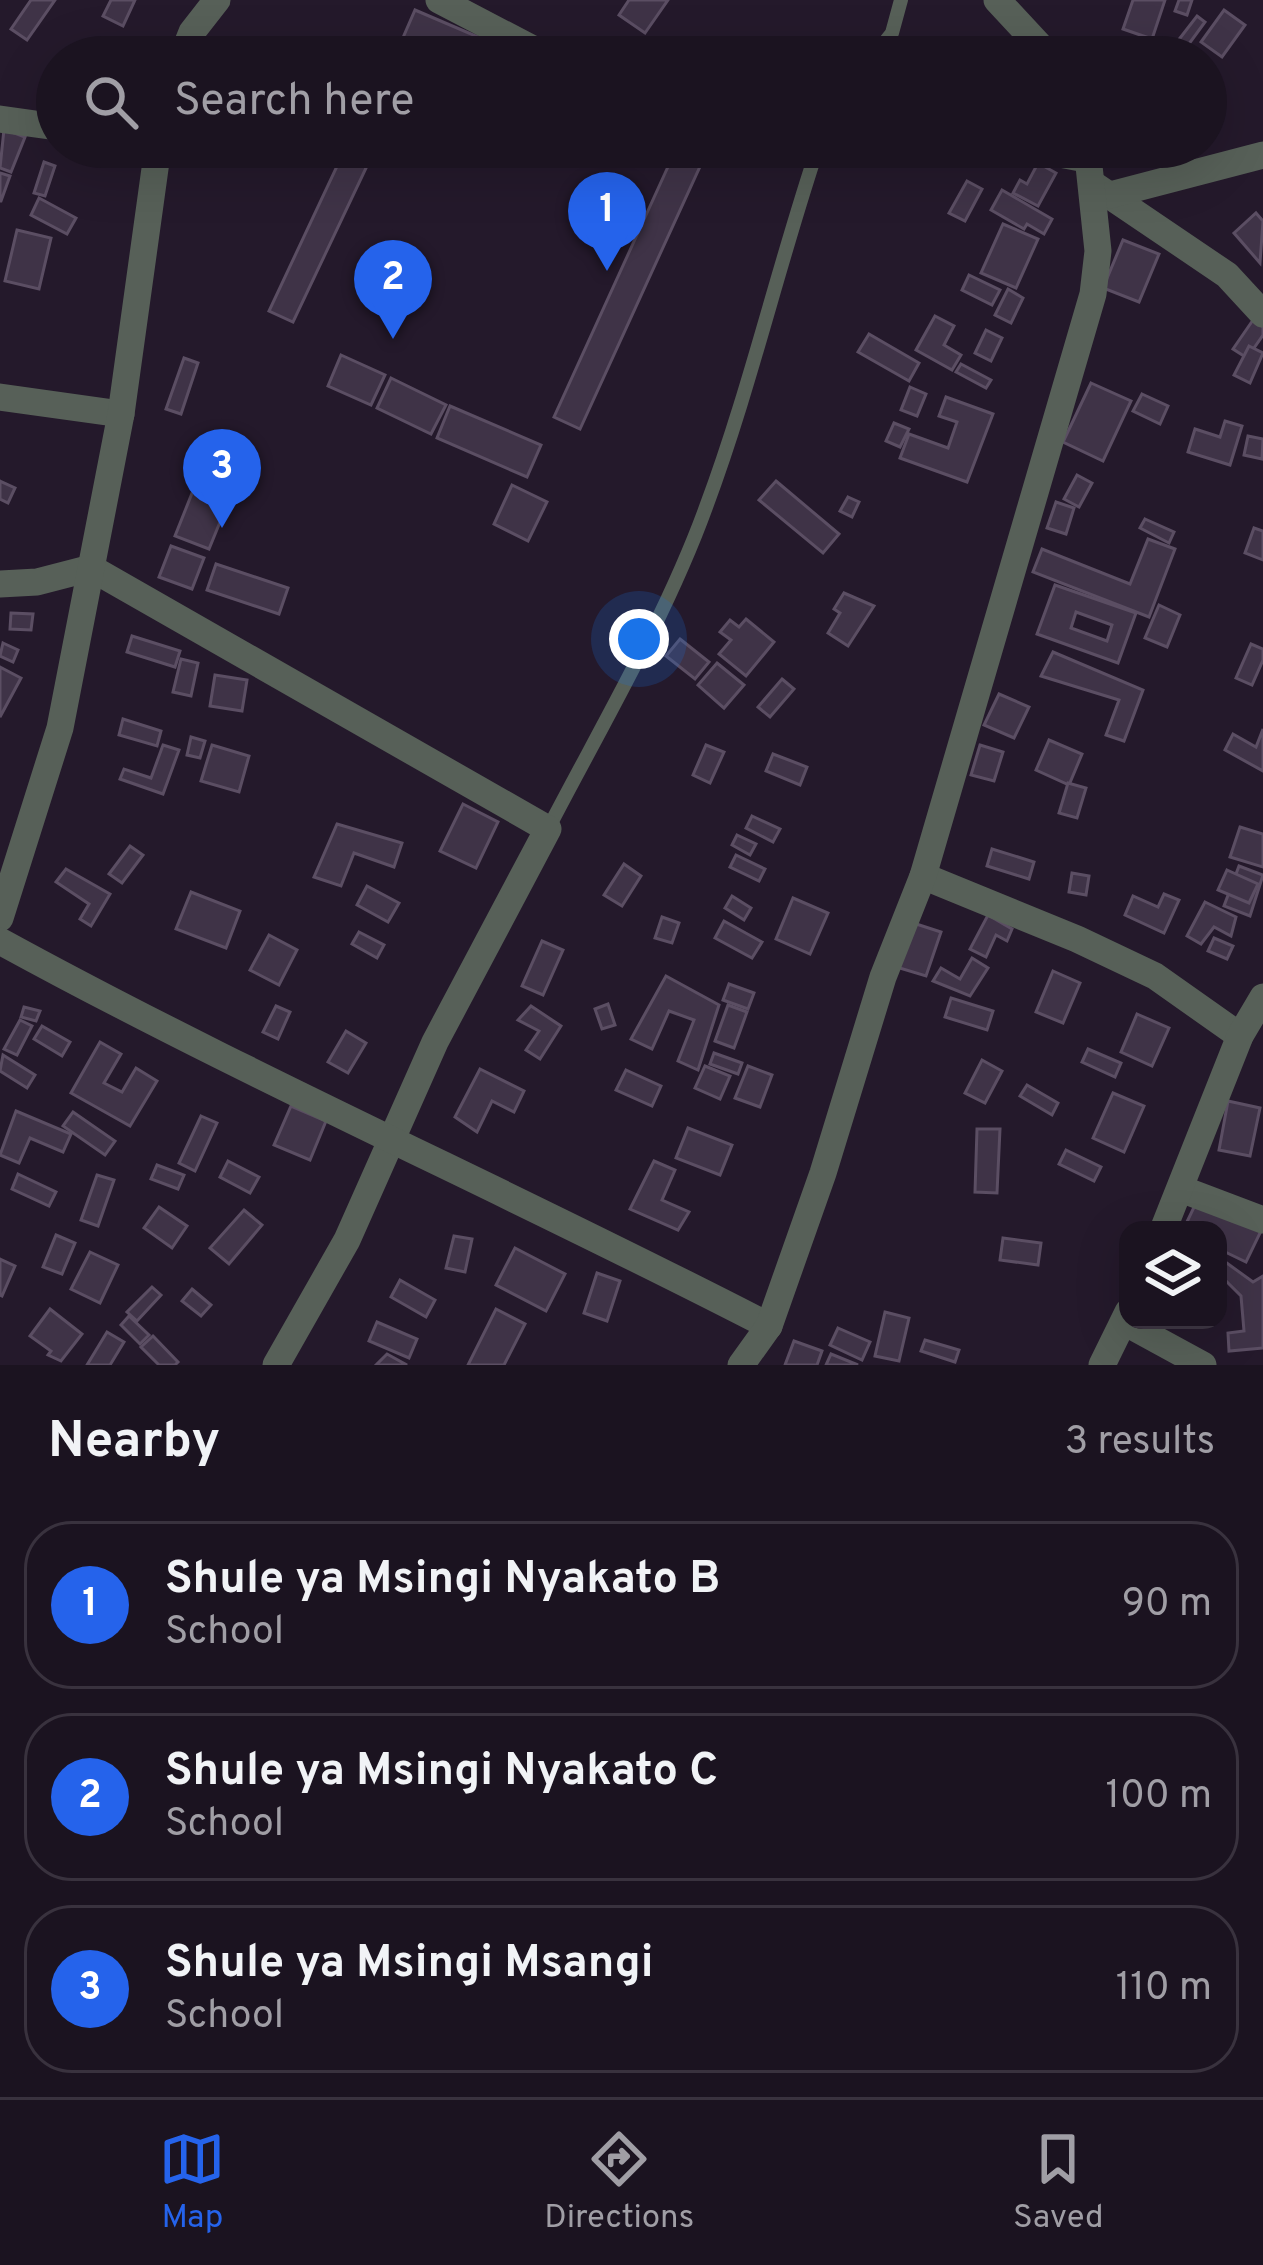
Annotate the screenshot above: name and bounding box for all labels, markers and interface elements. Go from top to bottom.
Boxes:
search box [36,36,1227,168]
icon: search [78,69,144,135]
text: Search here [174,74,414,131]
pin: 1 [568,172,646,271]
pin: 2 [354,240,432,339]
pin: 3 [183,429,261,528]
your location [609,609,669,669]
map controls [1119,1221,1227,1329]
button: layers [1119,1221,1227,1329]
text: Nearby [48,1411,220,1476]
text: 3 results [1065,1419,1215,1468]
text: Shule ya Msingi Nyakato B [165,1552,720,1609]
text: 1 [82,1581,98,1630]
text: 90 m [1122,1581,1212,1630]
text: School [165,1609,284,1658]
text: Shule ya Msingi Nyakato C [165,1744,718,1801]
text: 2 [78,1773,102,1822]
text: 100 m [1105,1773,1212,1822]
text: School [165,1801,284,1850]
text: Shule ya Msingi Msangi [165,1936,653,1993]
text: 3 [78,1965,102,2014]
text: 110 m [1116,1965,1212,2014]
text: School [165,1993,284,2042]
tab: Map [159,2126,225,2240]
tab: Directions [544,2126,694,2240]
tab: Saved [1013,2126,1104,2240]

